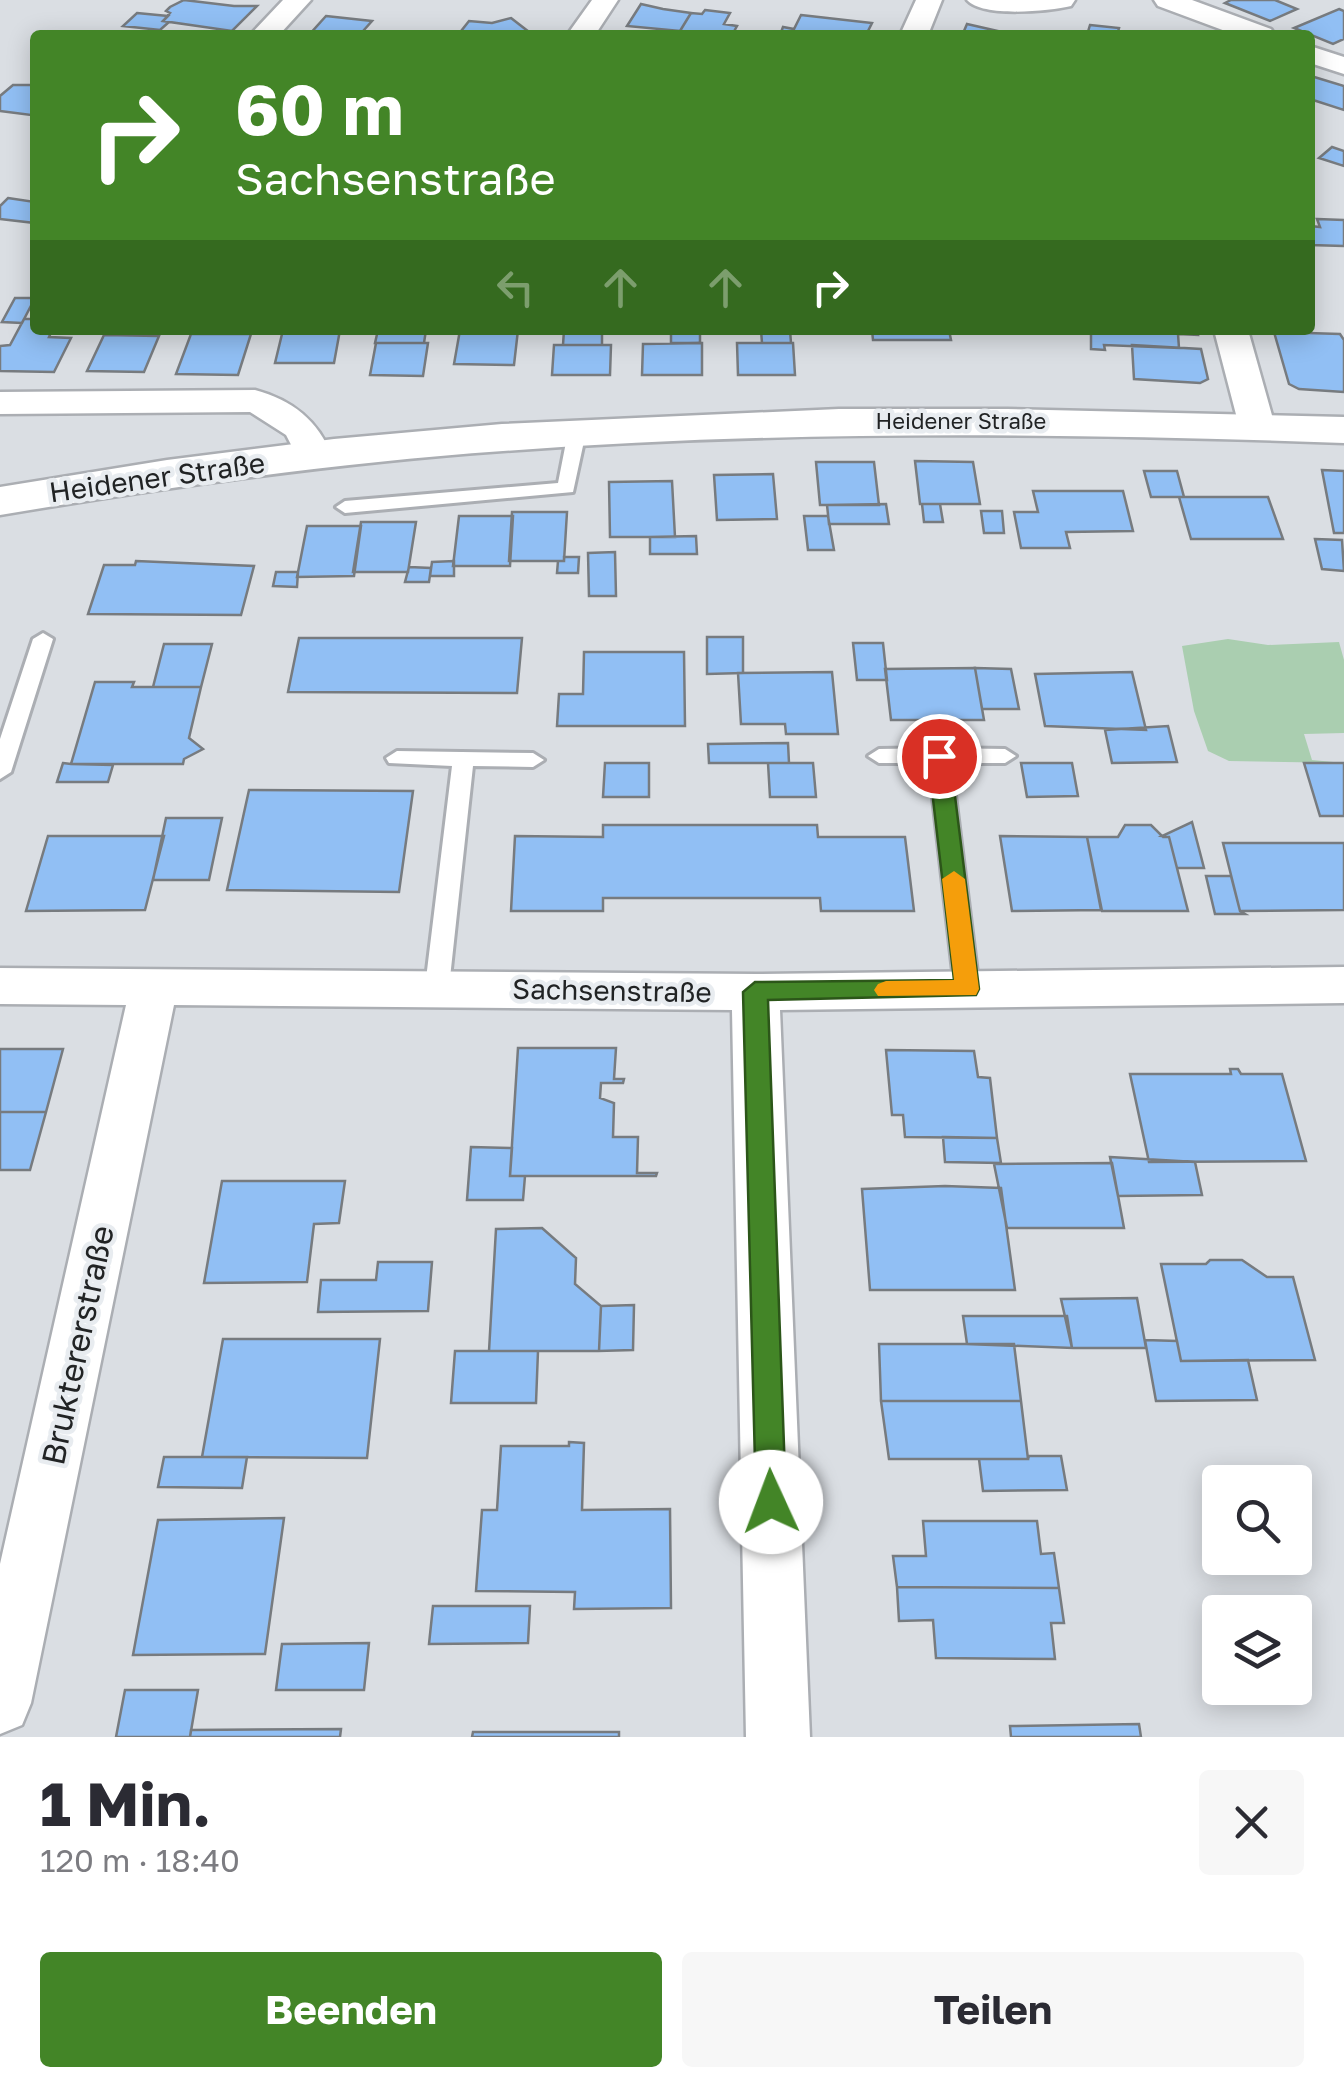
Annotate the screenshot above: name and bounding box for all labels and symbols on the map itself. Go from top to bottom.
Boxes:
street label: Heidener Straße [876,407,1046,434]
street label: Heidener Straße [47,446,267,508]
pin [897,714,982,799]
street label: Sachsenstraße [512,972,712,1008]
street label: Bruktererstraße [33,1222,121,1468]
position arrow [719,1450,823,1554]

